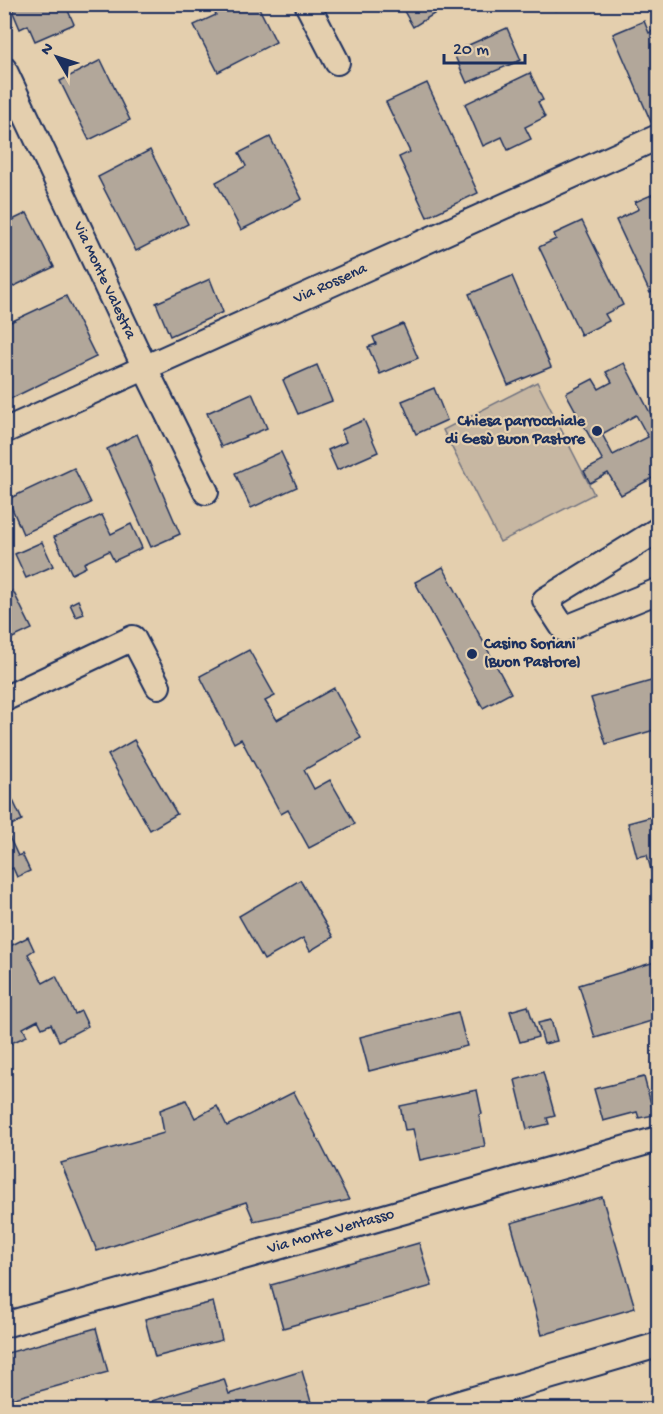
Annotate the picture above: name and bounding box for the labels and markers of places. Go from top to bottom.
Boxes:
place label: Chiesa parrocchiale di Gesù Buon Pastore [445,413,586,450]
marker: Chiesa parrocchiale di Gesù Buon Pastore [590,424,604,438]
place label: Casino Soriani (Buon Pastore) [483,636,581,673]
marker: Casino Soriani (Buon Pastore) [465,647,479,661]

